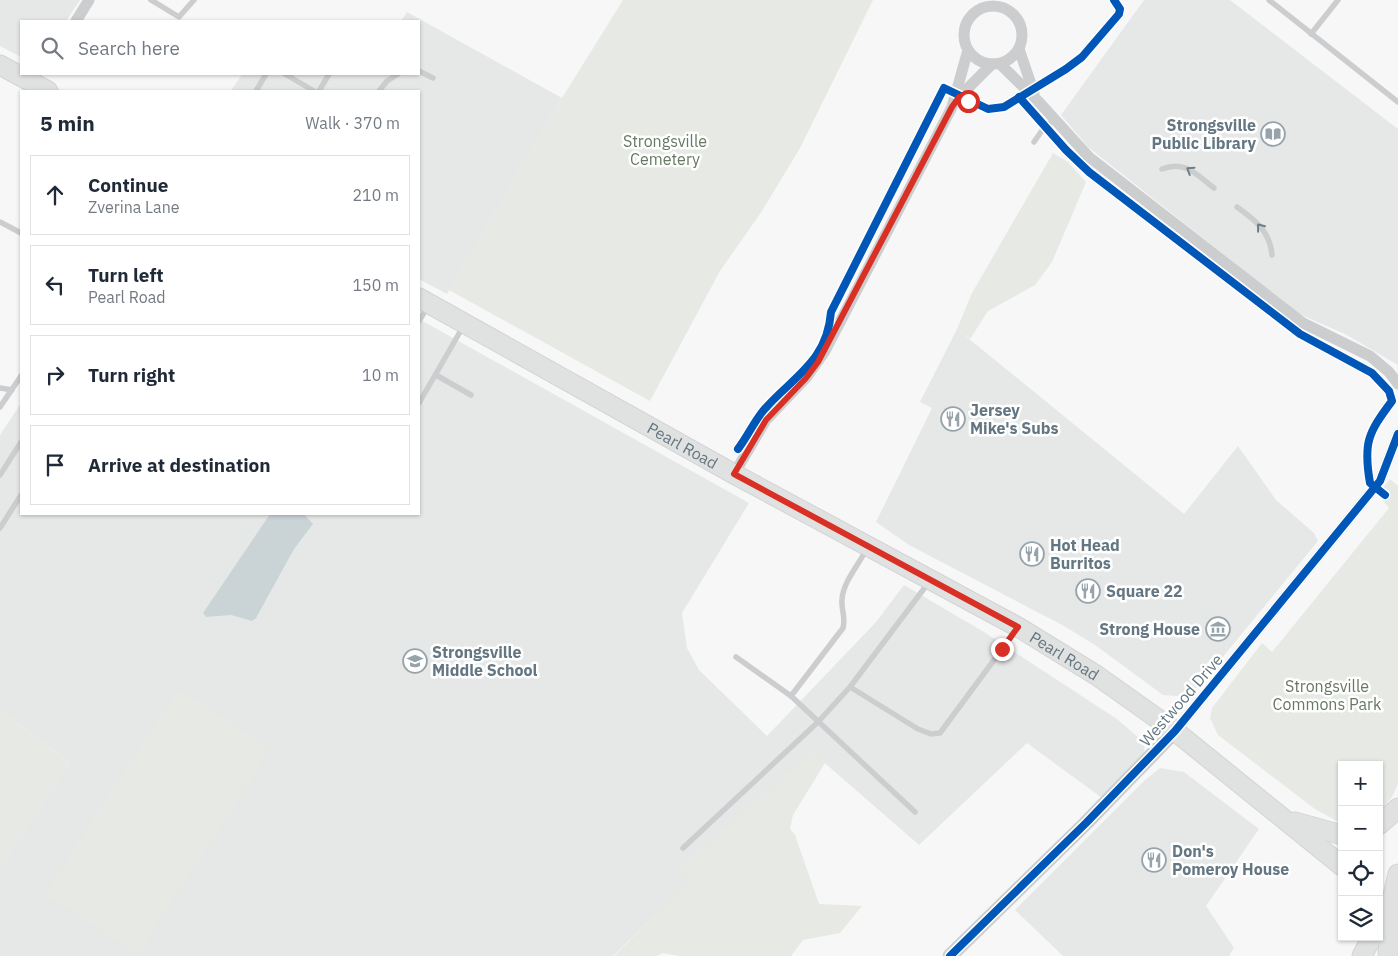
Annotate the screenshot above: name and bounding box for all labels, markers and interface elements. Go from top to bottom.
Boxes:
search box [20,20,420,75]
icon: search [38,34,66,62]
text: Search here [78,36,180,60]
route start [957,90,980,113]
text: 5 min [40,109,95,137]
text: Walk · 370 m [305,113,400,133]
place label: Strongsville Public Library [1152,115,1256,153]
library icon: Strongsville Public Library [1260,121,1286,147]
park label: Strongsville Cemetery [623,131,707,169]
one-way arrow [1186,167,1196,176]
text: Continue [88,173,168,197]
icon: ahead [41,181,69,209]
text: 210 m [352,185,399,205]
text: Zverina Lane [88,197,180,217]
one-way arrow [1258,224,1266,233]
text: Turn left [88,263,164,287]
icon: left [41,271,69,299]
text: 150 m [352,275,399,295]
text: Pearl Road [88,287,166,307]
icon: right [41,361,69,389]
text: Turn right [88,363,175,387]
text: 10 m [362,365,399,385]
place label: Jersey Mike's Subs [970,400,1059,438]
restaurant icon: Jersey Mike's Subs [940,406,966,432]
street label: Pearl Road [644,418,721,473]
icon: arrive [41,451,69,479]
text: Arrive at destination [88,453,271,477]
place label: Hot Head Burritos [1050,535,1120,573]
restaurant icon: Hot Head Burritos [1019,541,1045,567]
restaurant icon: Square 22 [1075,578,1101,604]
place label: Square 22 [1106,581,1183,601]
museum icon: Strong House [1205,616,1231,642]
place label: Strong House [1099,619,1200,639]
street label: Pearl Road [1026,627,1103,684]
route end [991,638,1014,661]
place label: Strongsville Middle School [432,642,538,680]
school or university icon: Strongsville Middle School [402,648,428,674]
street label: Westwood Drive [1135,649,1227,750]
park label: Strongsville Commons Park [1273,676,1382,714]
map controls [1338,761,1383,941]
button: + [1338,761,1383,806]
button: − [1338,806,1383,851]
place label: Don's Pomeroy House [1172,841,1289,879]
restaurant icon: Don's Pomeroy House [1141,847,1167,873]
button: locate [1338,851,1383,896]
button: layers [1338,896,1383,941]

